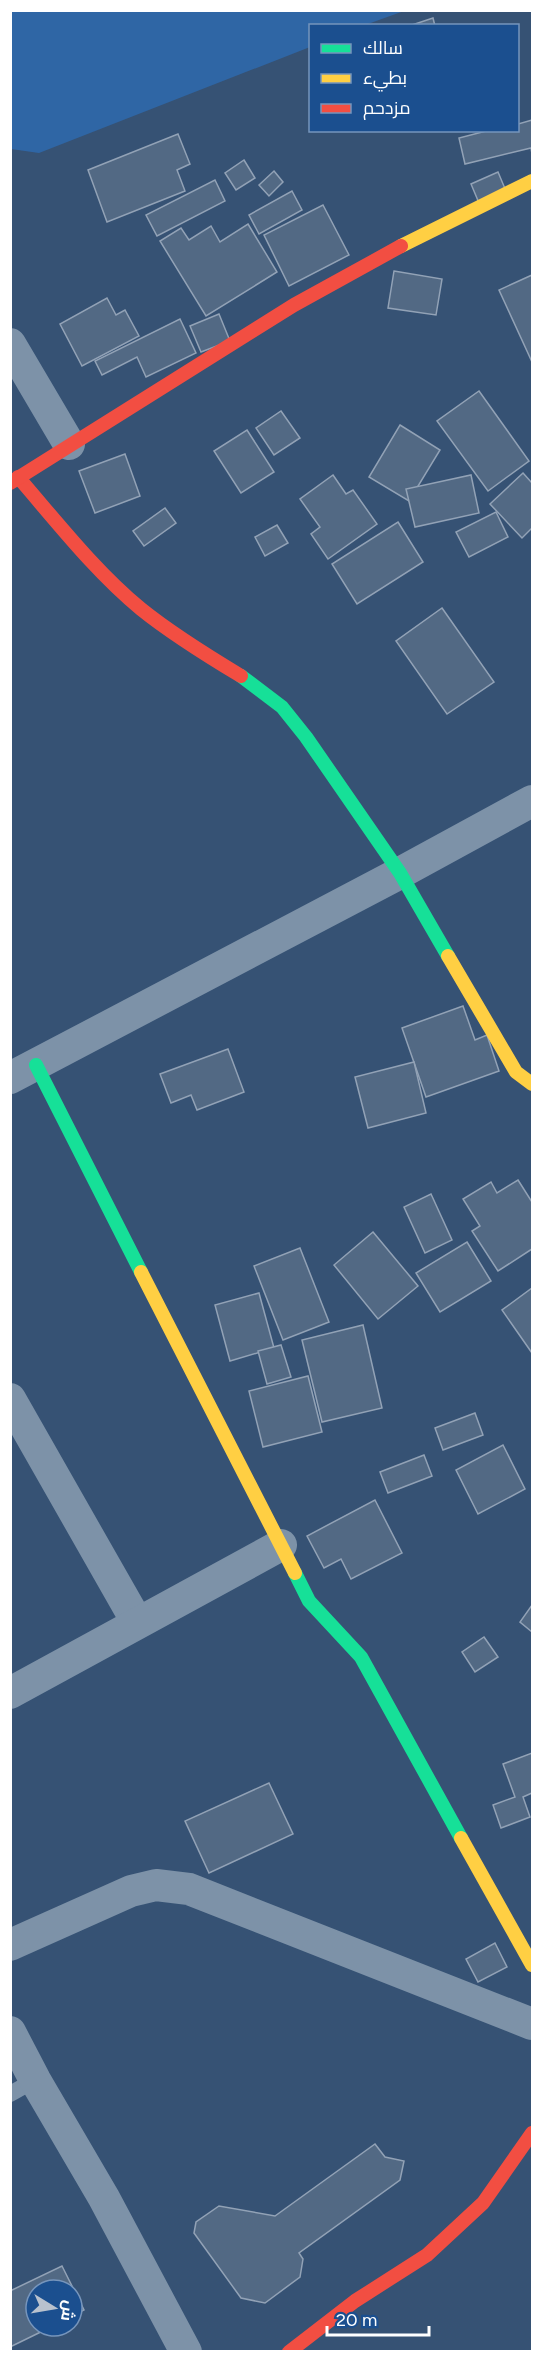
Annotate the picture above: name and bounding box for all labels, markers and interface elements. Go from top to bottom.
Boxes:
legend [309,24,519,132]
text: سالك [363,37,403,59]
text: بطيء [363,67,407,92]
text: مزدحم [363,97,411,120]
north arrow [24,2278,84,2338]
text: ش [57,2299,80,2323]
scale bar [327,2299,429,2337]
text: 20 m [336,2309,377,2331]

